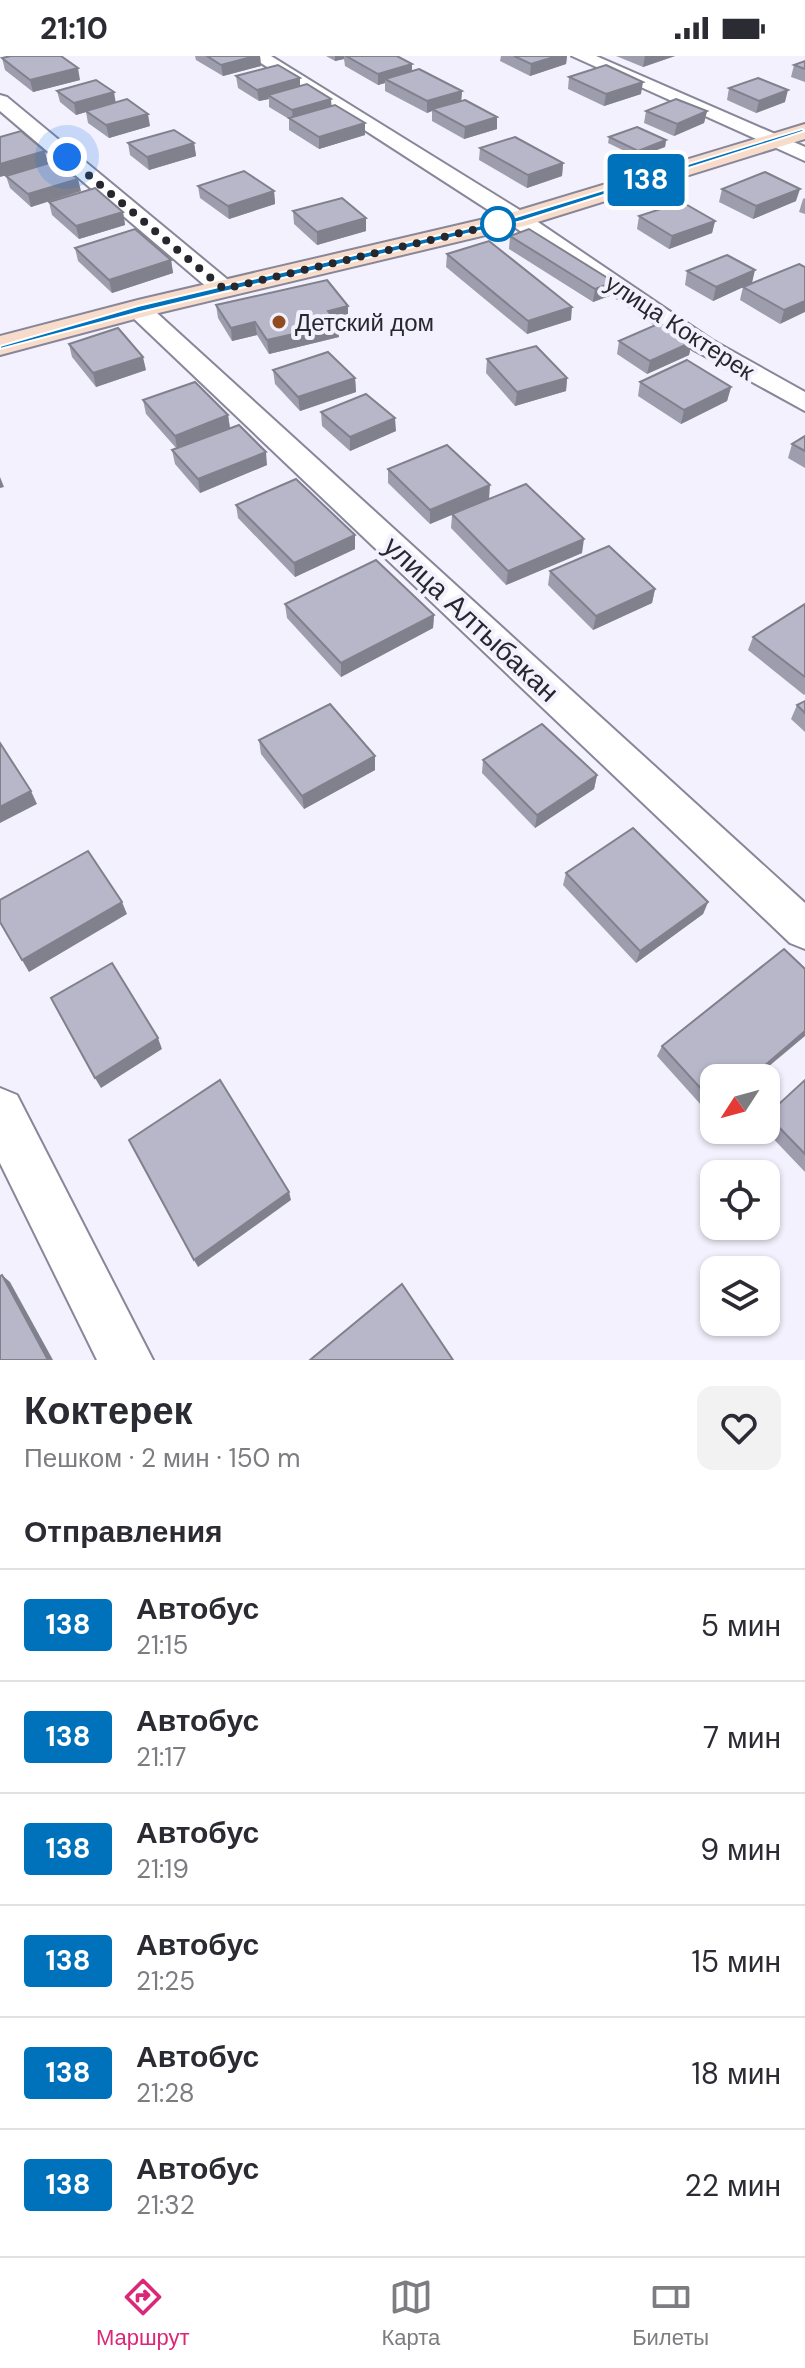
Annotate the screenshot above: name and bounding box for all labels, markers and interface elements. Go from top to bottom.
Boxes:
text: 21:10 [40,9,108,48]
your location [47,137,87,177]
line badge: 138 [600,154,692,206]
text: 138 [624,161,668,198]
unlabelled marker [481,207,515,241]
street label: улица Коктерек [600,267,761,387]
place label: Детский дом [295,307,434,338]
marker: Детский дом [270,313,288,331]
street label: улица Алтыбакан [375,528,567,710]
north arrow [700,1064,780,1144]
map controls [700,1064,780,1336]
button: locate [700,1160,780,1240]
button: layers [700,1256,780,1336]
text: Коктерек [24,1386,193,1436]
button: heart [697,1386,781,1470]
text: Пешком · 2 мин · 150 m [24,1441,300,1475]
text: Отправления [24,1512,223,1551]
text: Автобус [136,1589,259,1628]
text: 138 [46,1606,90,1643]
text: 5 мин [701,1606,781,1645]
text: 21:15 [136,1628,188,1662]
text: Автобус [136,1701,259,1740]
text: 138 [46,1718,90,1755]
text: 7 мин [703,1718,781,1757]
text: 21:17 [136,1740,186,1774]
text: Автобус [136,1813,259,1852]
text: 138 [46,1830,90,1867]
text: 9 мин [700,1830,781,1869]
text: 21:19 [136,1852,189,1886]
text: Автобус [136,1925,259,1964]
text: 138 [46,1942,90,1979]
text: 15 мин [691,1942,781,1981]
text: 21:25 [136,1964,195,1998]
text: Автобус [136,2037,259,2076]
text: 138 [46,2054,90,2091]
text: 18 мин [691,2054,781,2093]
text: 21:28 [136,2076,195,2110]
text: Автобус [136,2149,259,2188]
text: 138 [46,2166,90,2203]
text: 22 мин [685,2166,781,2205]
text: 21:32 [136,2188,195,2222]
tab: Маршрут [96,2275,190,2352]
tab: Карта [381,2275,440,2352]
tab: Билеты [632,2275,709,2352]

